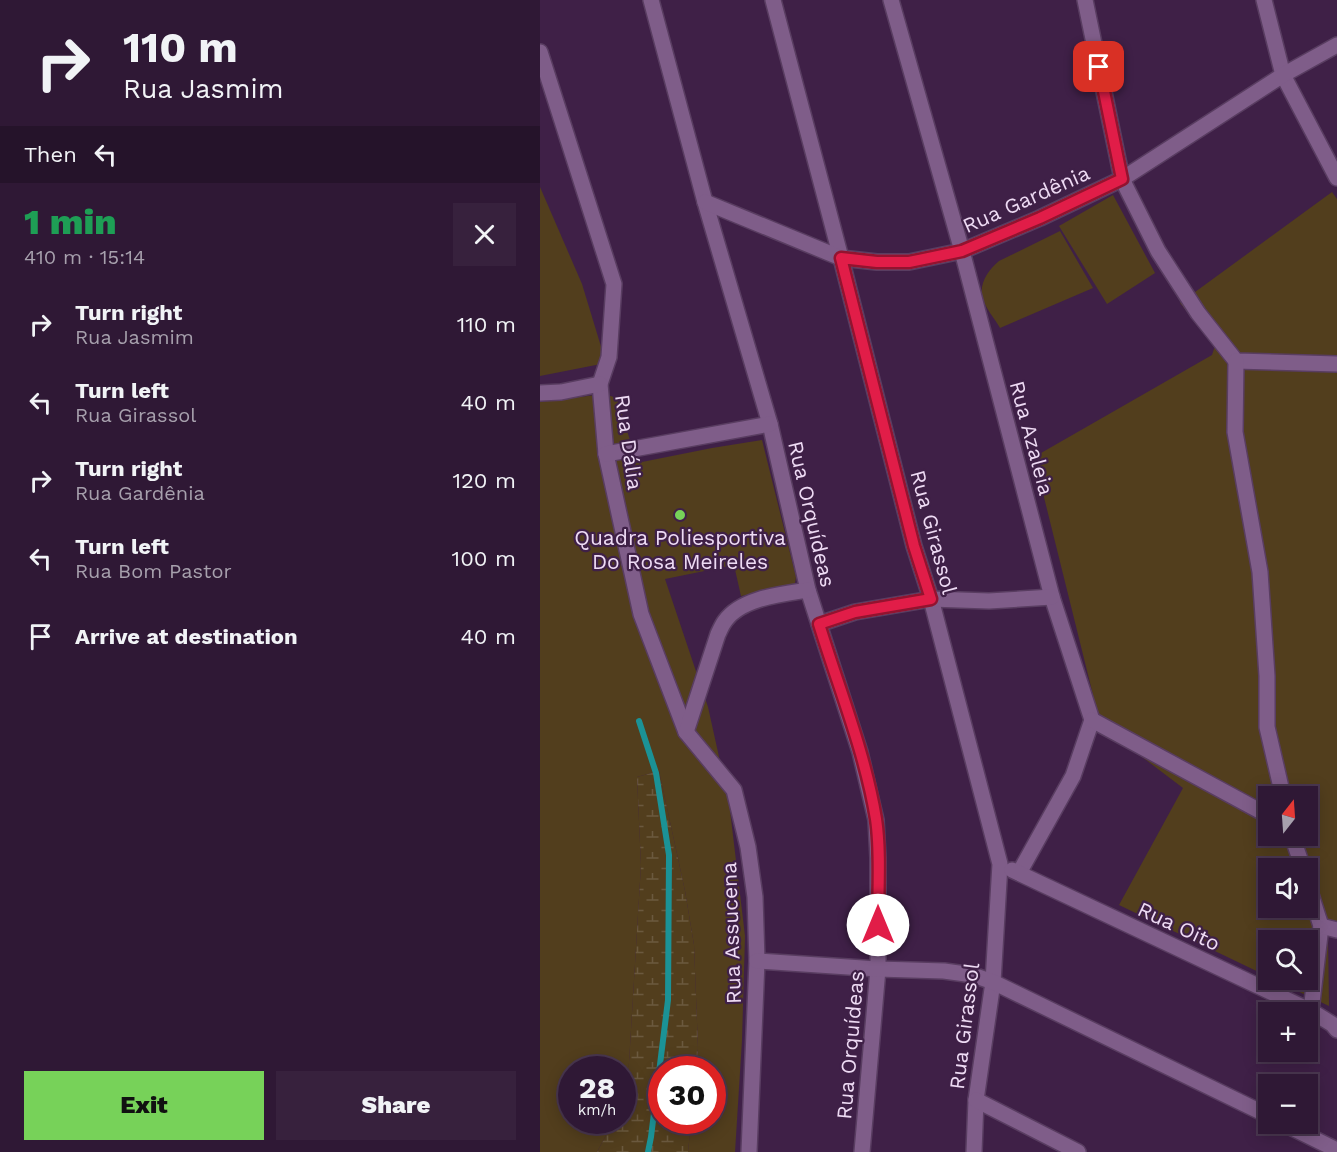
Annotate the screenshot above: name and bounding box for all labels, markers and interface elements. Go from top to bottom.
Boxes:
text: 110 m [123,23,238,72]
icon: right [24,24,102,102]
pin [1073,41,1124,92]
icon: arrive [1082,50,1115,83]
text: Rua Jasmim [123,73,284,105]
icon: left [89,138,122,171]
text: Then [24,142,77,167]
street label: Rua Gardênia [959,160,1093,238]
text: 1 min [24,201,117,243]
button: close [453,203,516,266]
text: 410 m · 15:14 [24,245,145,269]
text: Turn right [75,300,182,325]
icon: right [24,308,57,341]
text: 110 m [457,312,516,337]
text: Rua Jasmim [75,325,194,349]
text: Turn left [75,378,169,403]
street label: Rua Azaleia [1005,378,1059,498]
icon: left [24,386,57,419]
text: 40 m [460,390,516,415]
street label: Rua Dália [610,393,648,491]
text: Rua Girassol [75,403,196,427]
street label: Rua Orquídeas [783,439,841,589]
text: Turn right [75,456,182,481]
icon: right [24,464,57,497]
street label: Rua Girassol [905,467,963,597]
text: 120 m [452,468,516,493]
text: Rua Gardênia [75,481,205,505]
marker: Quadra Poliesportiva Do Rosa Meireles [673,508,687,522]
place label: Quadra Poliesportiva Do Rosa Meireles [574,525,786,574]
text: Turn left [75,534,169,559]
icon: left [24,542,57,575]
text: 100 m [452,546,516,571]
text: Rua Bom Pastor [75,559,232,583]
icon: arrive [24,620,57,653]
text: Arrive at destination [75,624,298,649]
text: 40 m [460,624,516,649]
north arrow [1258,786,1318,846]
map controls [1258,786,1318,1134]
button: sound [1258,858,1318,918]
street label: Rua Assucena [716,861,746,1004]
position arrow [846,893,910,957]
street label: Rua Oito [1134,896,1224,956]
button: search [1258,930,1318,990]
street label: Rua Girassol [944,961,984,1091]
street label: Rua Orquídeas [831,970,869,1120]
button: + [1258,1002,1318,1062]
speed limit sign: 30 [648,1056,726,1134]
text: 28 [579,1070,615,1105]
button: Exit [24,1071,264,1140]
button: Share [276,1071,516,1140]
button: − [1258,1074,1318,1134]
text: km/h [578,1101,616,1119]

